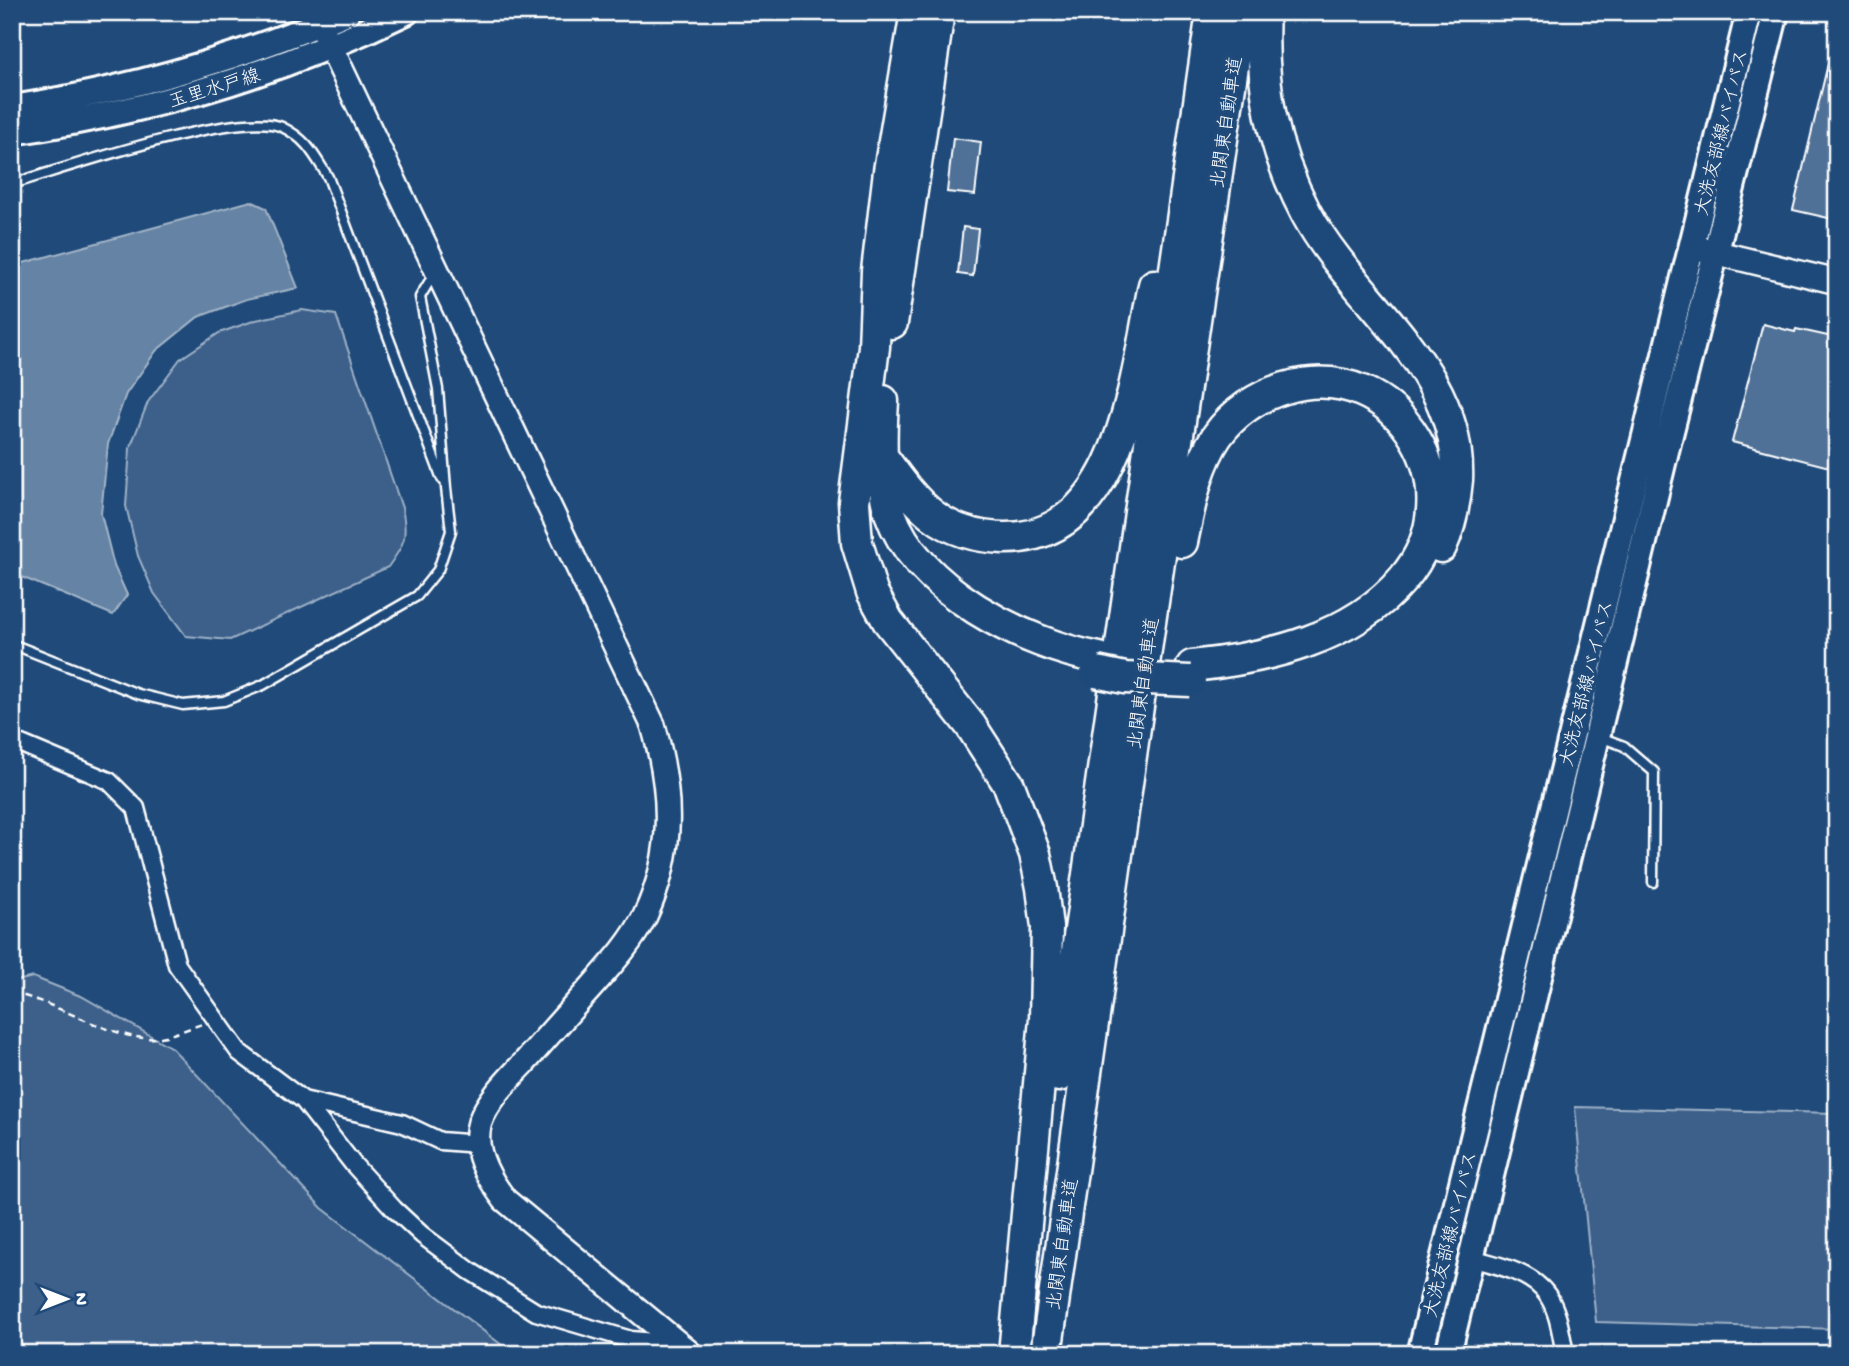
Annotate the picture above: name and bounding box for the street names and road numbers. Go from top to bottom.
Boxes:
street label: 大洗友部線バイパス [1691,47,1755,218]
street label: 北関東自動車道 [1207,55,1249,190]
street label: 玉里水戸線 [166,65,264,115]
street label: 大洗友部線バイパス [1556,598,1620,769]
street label: 北関東自動車道 [1124,616,1166,751]
street label: 大洗友部線バイパス [1420,1149,1484,1320]
street label: 北関東自動車道 [1043,1177,1085,1312]

